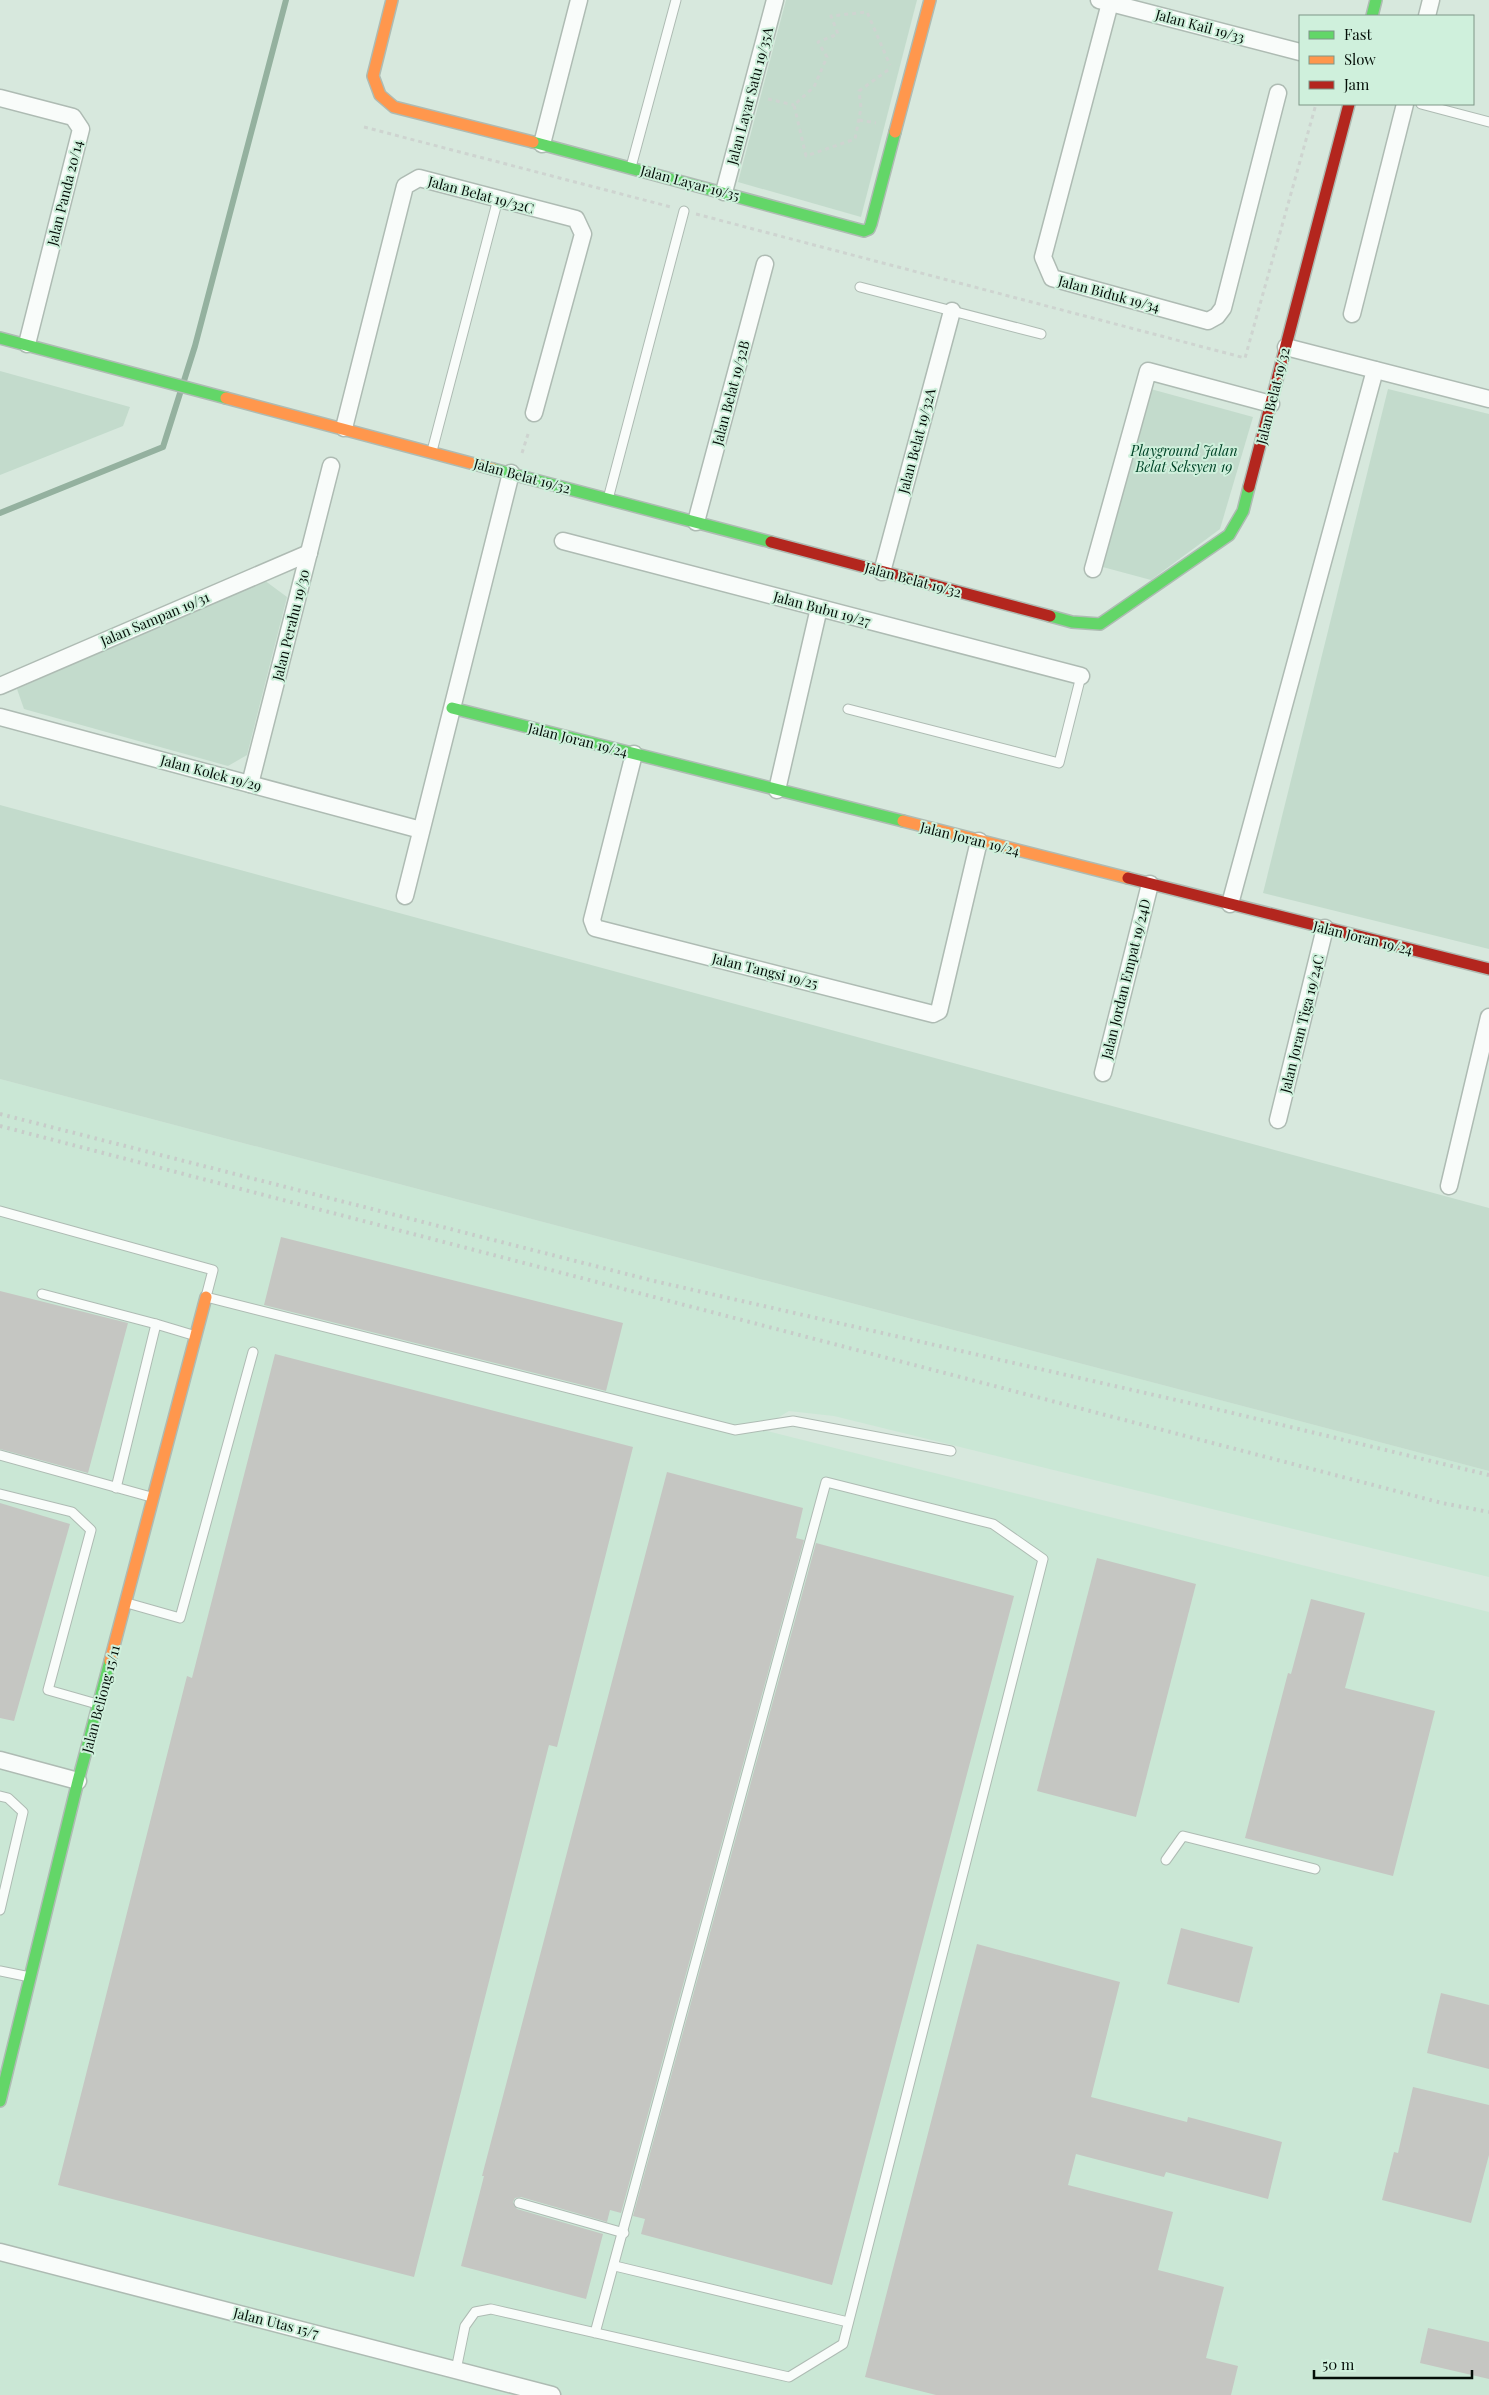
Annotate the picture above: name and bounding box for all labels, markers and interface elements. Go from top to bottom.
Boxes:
street label: Jalan Kail 19/33 [1152,4,1247,47]
legend [1299,15,1474,105]
text: Fast [1344,24,1373,44]
street label: Jalan Layar Satu 19/35A [722,25,777,168]
text: Slow [1344,49,1376,69]
text: Jam [1343,74,1370,94]
street label: Jalan Panda 20/14 [42,138,87,249]
street label: Jalan Layar 19/35 [638,160,742,205]
street label: Jalan Belat 19/32C [425,171,536,218]
street label: Jalan Biduk 19/34 [1055,271,1162,316]
street label: Jalan Belat 19/32B [707,338,754,448]
street label: Jalan Belat 19/32 [1251,345,1294,447]
street label: Jalan Belat 19/32A [893,386,940,496]
park label: Playground Jalan Belat Seksyen 19 [1129,441,1238,476]
street label: Jalan Belat 19/32 [471,453,573,498]
street label: Jalan Belat 19/32 [862,557,964,602]
street label: Jalan Perahu 19/30 [267,567,314,684]
street label: Jalan Bubu 19/27 [770,586,873,631]
street label: Jalan Sampan 19/31 [96,587,212,650]
street label: Jalan Joran 19/24 [525,718,630,761]
street label: Jalan Kolek 19/29 [158,750,264,795]
street label: Jalan Joran 19/24 [917,817,1022,860]
street label: Jalan Jordan Empat 19/24D [1096,897,1155,1062]
street label: Jalan Joran 19/24 [1310,916,1415,959]
street label: Jalan Tangsi 19/25 [709,948,820,993]
street label: Jalan Joran Tiga 19/24C [1275,953,1328,1096]
street label: Jalan Beliong 15/11 [77,1643,124,1756]
street label: Jalan Utas 15/7 [231,2303,321,2342]
scale bar [1314,2348,1472,2380]
text: 50 m [1322,2354,1355,2374]

